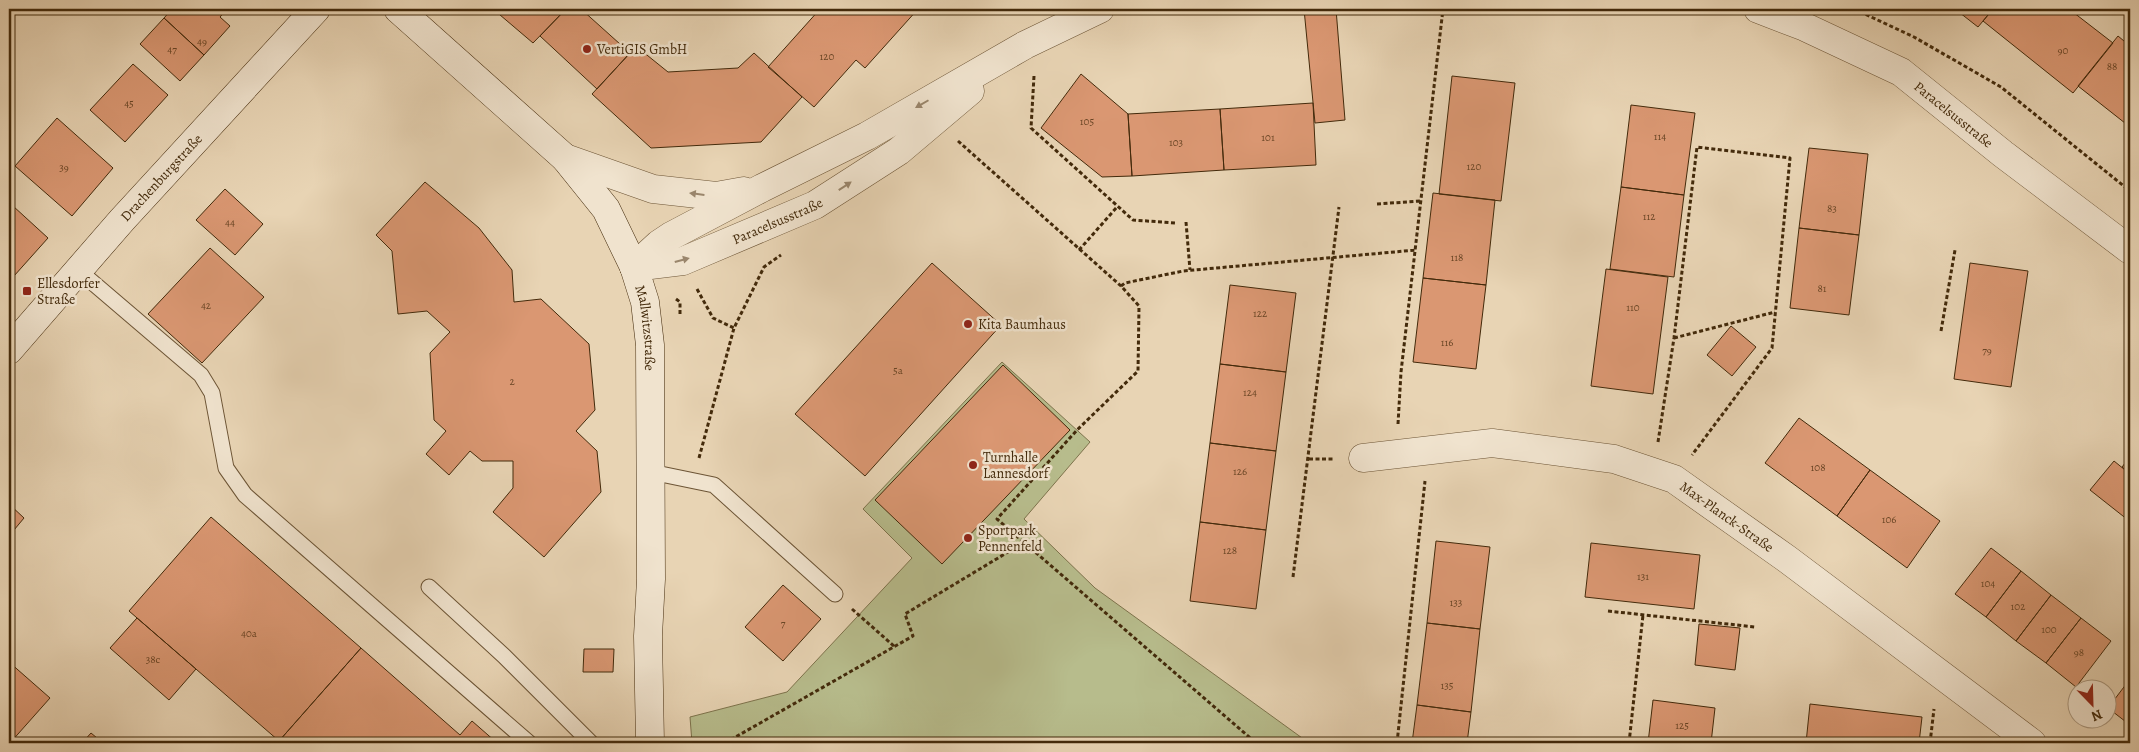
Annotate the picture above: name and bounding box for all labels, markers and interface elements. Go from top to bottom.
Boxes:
house number: 49 [197,34,207,49]
place label: VertiGIS GmbH [596,40,687,59]
house number: 47 [167,42,177,57]
marker: VertiGIS GmbH [581,43,593,55]
house number: 90 [2058,43,2069,58]
house number: 120 [820,49,835,64]
house number: 88 [2107,59,2117,74]
street label: Paracelsusstraße [1910,77,1997,152]
house number: 45 [124,96,134,111]
one-way arrow [916,100,929,109]
house number: 105 [1080,114,1094,129]
house number: 114 [1654,129,1666,144]
street label: Drachenburgstraße [116,130,206,225]
house number: 101 [1261,130,1275,145]
house number: 103 [1169,135,1183,150]
house number: 120 [1467,159,1482,174]
house number: 39 [59,160,69,175]
one-way arrow [839,181,852,190]
one-way arrow [689,190,705,198]
street label: Paracelsusstraße [729,193,826,249]
house number: 83 [1827,201,1837,216]
house number: 112 [1643,209,1655,224]
house number: 44 [225,215,235,230]
house number: 118 [1451,250,1463,265]
one-way arrow [675,256,690,264]
place label: Ellesdorfer Straße [37,274,100,309]
house number: 81 [1817,281,1827,296]
street label: Mallwitzstraße [631,282,660,371]
marker: Ellesdorfer Straße [21,285,33,297]
house number: 42 [201,298,211,313]
house number: 110 [1626,300,1640,315]
house number: 122 [1253,306,1267,321]
place label: Kita Baumhaus [978,315,1066,334]
marker: Kita Baumhaus [962,318,974,330]
house number: 116 [1441,335,1453,350]
house number: 79 [1982,343,1992,358]
house number: 5a [893,363,904,378]
house number: 2 [509,374,515,389]
house number: 124 [1243,385,1257,400]
place label: Turnhalle Lannesdorf [983,448,1051,483]
marker: Turnhalle Lannesdorf [967,459,979,471]
house number: 108 [1811,460,1825,475]
house number: 126 [1233,464,1247,479]
street label: Max-Planck-Straße [1676,477,1778,556]
house number: 106 [1882,512,1896,527]
place label: Sportpark Pennenfeld [978,521,1043,556]
marker: Sportpark Pennenfeld [962,532,974,544]
house number: 128 [1223,543,1237,558]
house number: 131 [1637,569,1649,584]
house number: 104 [1981,576,1995,591]
house number: 133 [1450,595,1462,610]
house number: 102 [2011,599,2025,614]
house number: 7 [781,616,786,631]
house number: 100 [2041,622,2057,637]
house number: 40a [241,626,258,641]
house number: 98 [2074,645,2084,660]
house number: 38c [146,652,161,667]
house number: 135 [1440,678,1454,693]
north arrow [2066,680,2116,730]
text: N [2088,705,2105,726]
house number: 125 [1675,718,1689,733]

